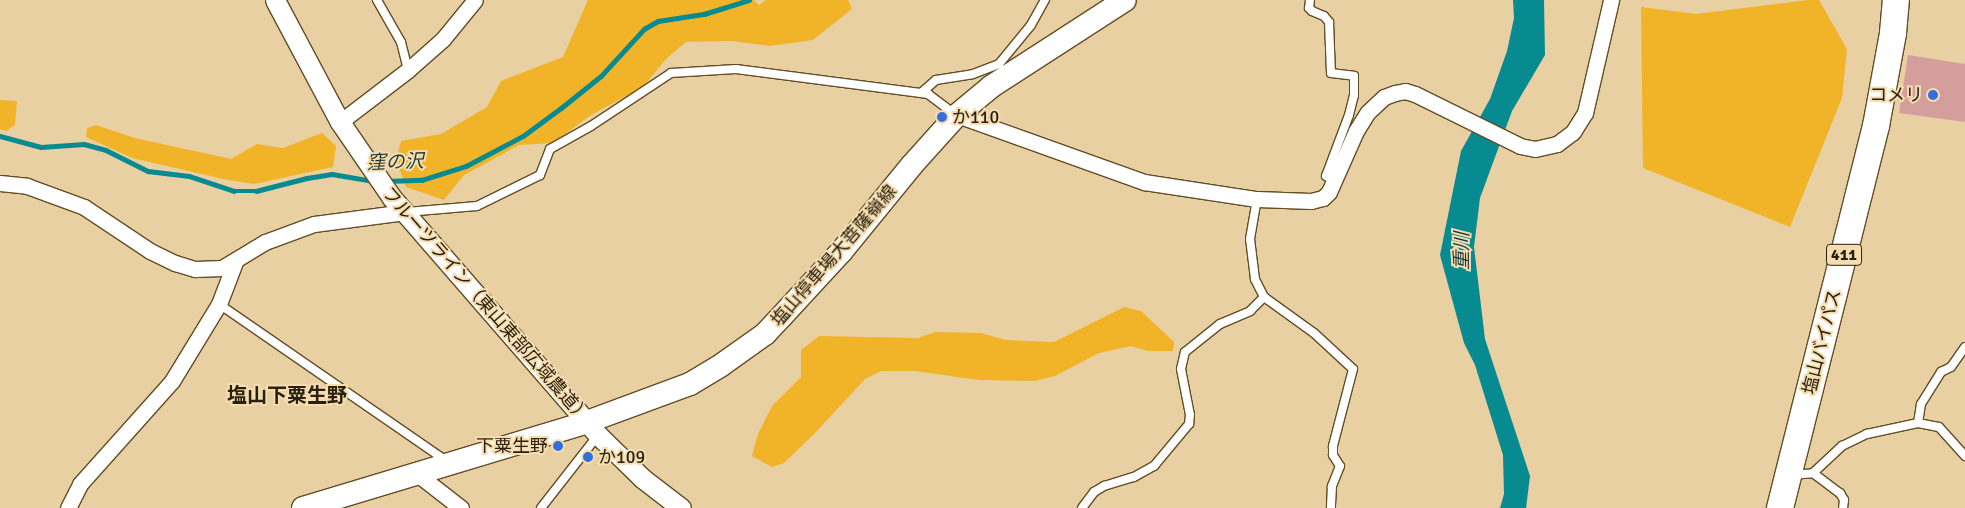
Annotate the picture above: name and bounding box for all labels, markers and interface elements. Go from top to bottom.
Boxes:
place label: コメリ [1869,84,1923,106]
marker: コメリ [1927,89,1939,101]
place label: か110 [952,106,999,128]
marker: か110 [936,111,948,123]
water label: 窪の沢 [366,151,424,175]
street label: 塩山停車場大菩薩嶺線 [767,181,901,331]
street label: フルーツライン（東山東部広域農道） [377,182,595,428]
water label: 重川 [1452,232,1474,270]
road number: 411 [1825,242,1863,268]
street label: 塩山バイパス [1798,287,1846,397]
district label: 塩山下粟生野 [227,383,347,407]
place label: 下粟生野 [476,435,548,457]
marker: 下粟生野 [552,440,564,452]
place label: か109 [598,446,645,468]
marker: か109 [582,451,594,463]

